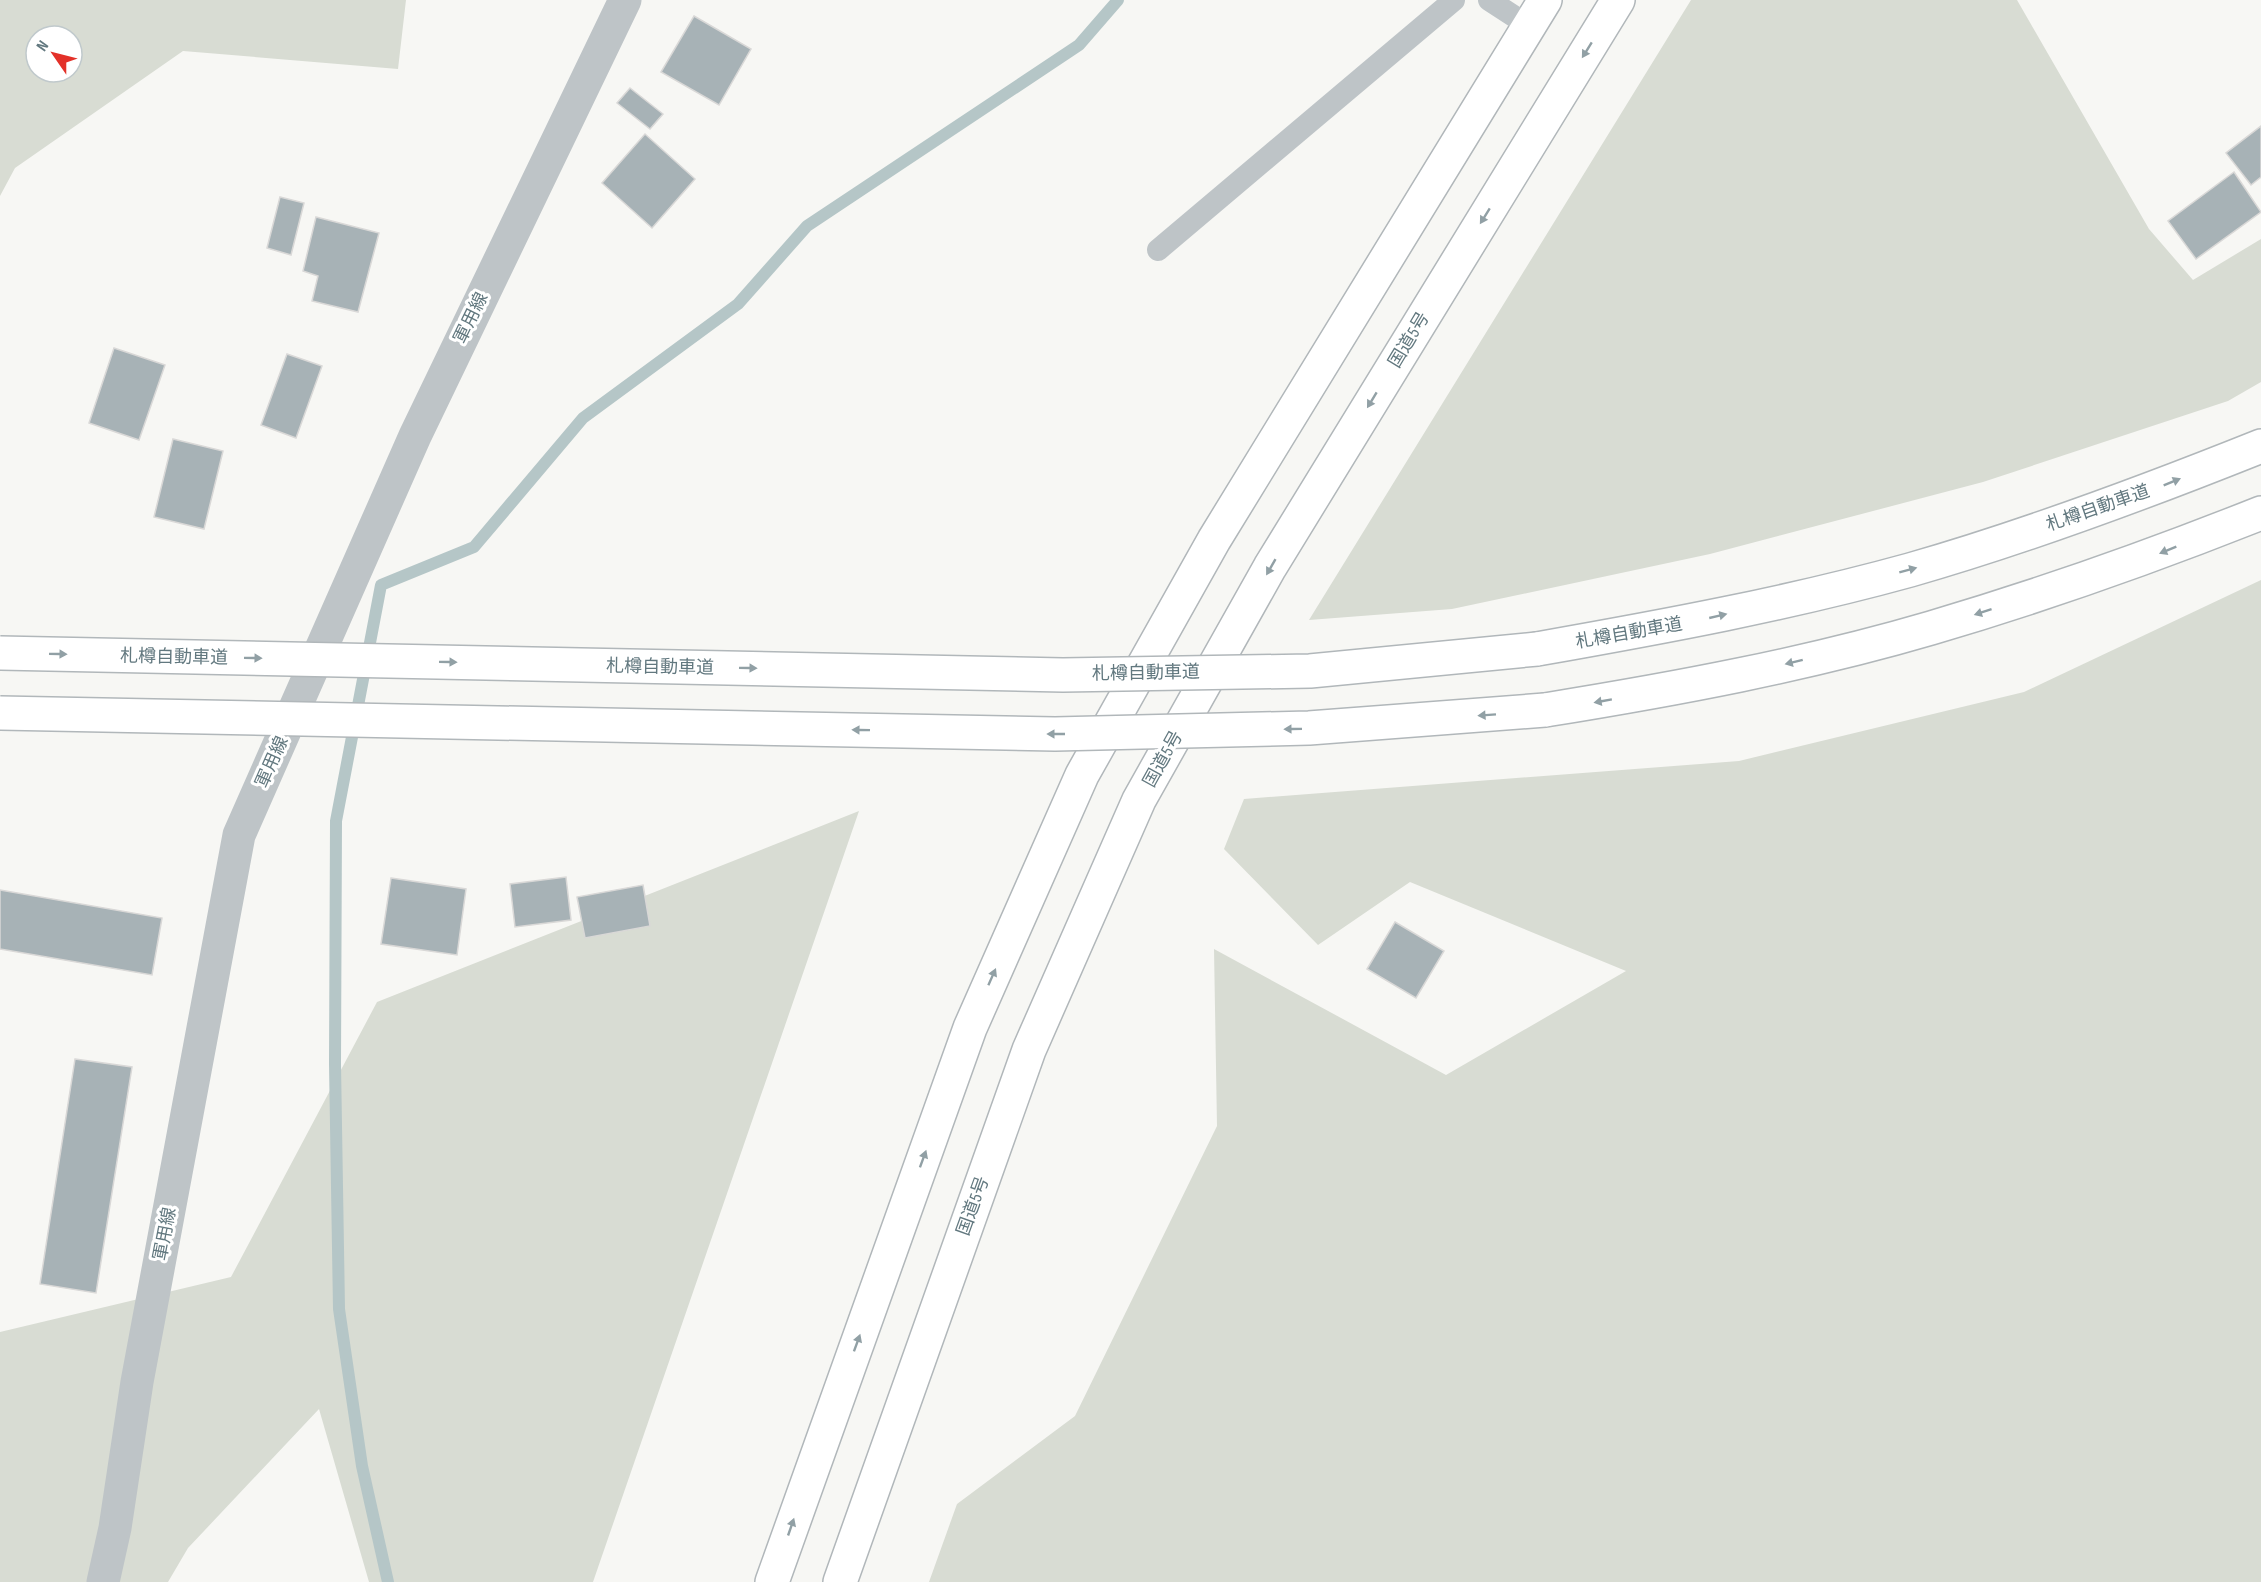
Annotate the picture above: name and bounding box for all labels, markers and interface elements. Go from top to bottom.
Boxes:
north arrow [24,24,84,84]
text: N [33,37,53,55]
one-way arrow [1582,42,1593,58]
one-way arrow [1479,208,1490,224]
street label: 軍用線 [450,289,492,347]
street label: 国道5号 [1384,308,1434,372]
one-way arrow [1367,392,1377,409]
one-way arrow [2163,477,2181,486]
street label: 札樽自動車道 [2044,480,2152,536]
one-way arrow [2158,545,2176,555]
one-way arrow [1266,559,1276,576]
one-way arrow [1899,565,1917,574]
one-way arrow [1974,607,1992,617]
one-way arrow [1709,610,1727,620]
street label: 札樽自動車道 [1574,613,1684,653]
street label: 札樽自動車道 [120,646,228,668]
one-way arrow [49,649,68,659]
one-way arrow [244,653,263,663]
street label: 札樽自動車道 [606,656,714,678]
one-way arrow [439,657,458,667]
one-way arrow [1785,657,1804,667]
street label: 札樽自動車道 [1092,662,1200,684]
one-way arrow [739,664,758,673]
one-way arrow [1594,696,1613,705]
one-way arrow [1478,710,1497,720]
one-way arrow [1283,724,1302,734]
one-way arrow [851,726,870,735]
street label: 国道5号 [1139,727,1187,791]
one-way arrow [1046,729,1065,739]
street label: 軍用線 [251,733,293,791]
one-way arrow [987,968,997,986]
one-way arrow [918,1150,928,1168]
street label: 国道5号 [953,1174,993,1238]
street label: 軍用線 [150,1205,180,1263]
one-way arrow [852,1334,862,1352]
one-way arrow [787,1518,797,1536]

